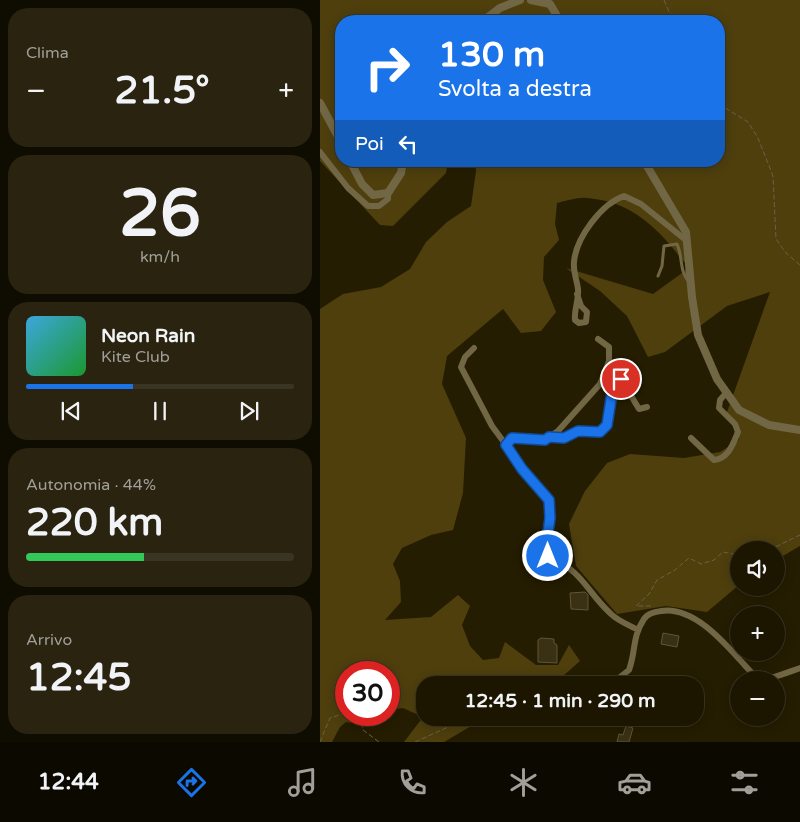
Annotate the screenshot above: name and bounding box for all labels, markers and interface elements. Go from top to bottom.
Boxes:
text: 130 m [438,34,545,76]
icon: right [355,35,420,100]
text: Clima [26,43,69,63]
text: 21.5° [115,68,210,114]
text: − [26,74,46,108]
text: + [278,74,294,108]
text: Svolta a destra [438,76,592,102]
icon: left [394,130,422,158]
text: Poi [355,133,384,155]
text: 26 [119,175,201,254]
text: km/h [140,247,180,267]
text: Neon Rain [101,325,195,347]
text: Kite Club [101,347,170,367]
pin [600,358,642,400]
icon: arrive [607,365,635,393]
icon: previous [57,397,85,425]
icon: pause [146,397,174,425]
icon: next [235,397,263,425]
text: Autonomia · 44% [26,475,156,495]
text: 220 km [26,500,163,546]
position arrow [521,529,573,581]
map controls [730,541,785,726]
button: sound [730,541,785,596]
button: + [730,606,785,661]
text: Arrivo [26,630,72,650]
text: 12:45 [26,655,131,701]
speed limit sign: 30 [335,661,400,726]
button: − [730,671,785,726]
text: 12:45 · 1 min · 290 m [464,690,656,712]
icon: directions [174,765,209,800]
icon: music [285,765,320,800]
icon: phone [395,765,430,800]
icon: climate [506,765,541,800]
icon: car [617,765,652,800]
icon: filters [727,765,762,800]
text: 12:44 [38,769,99,795]

